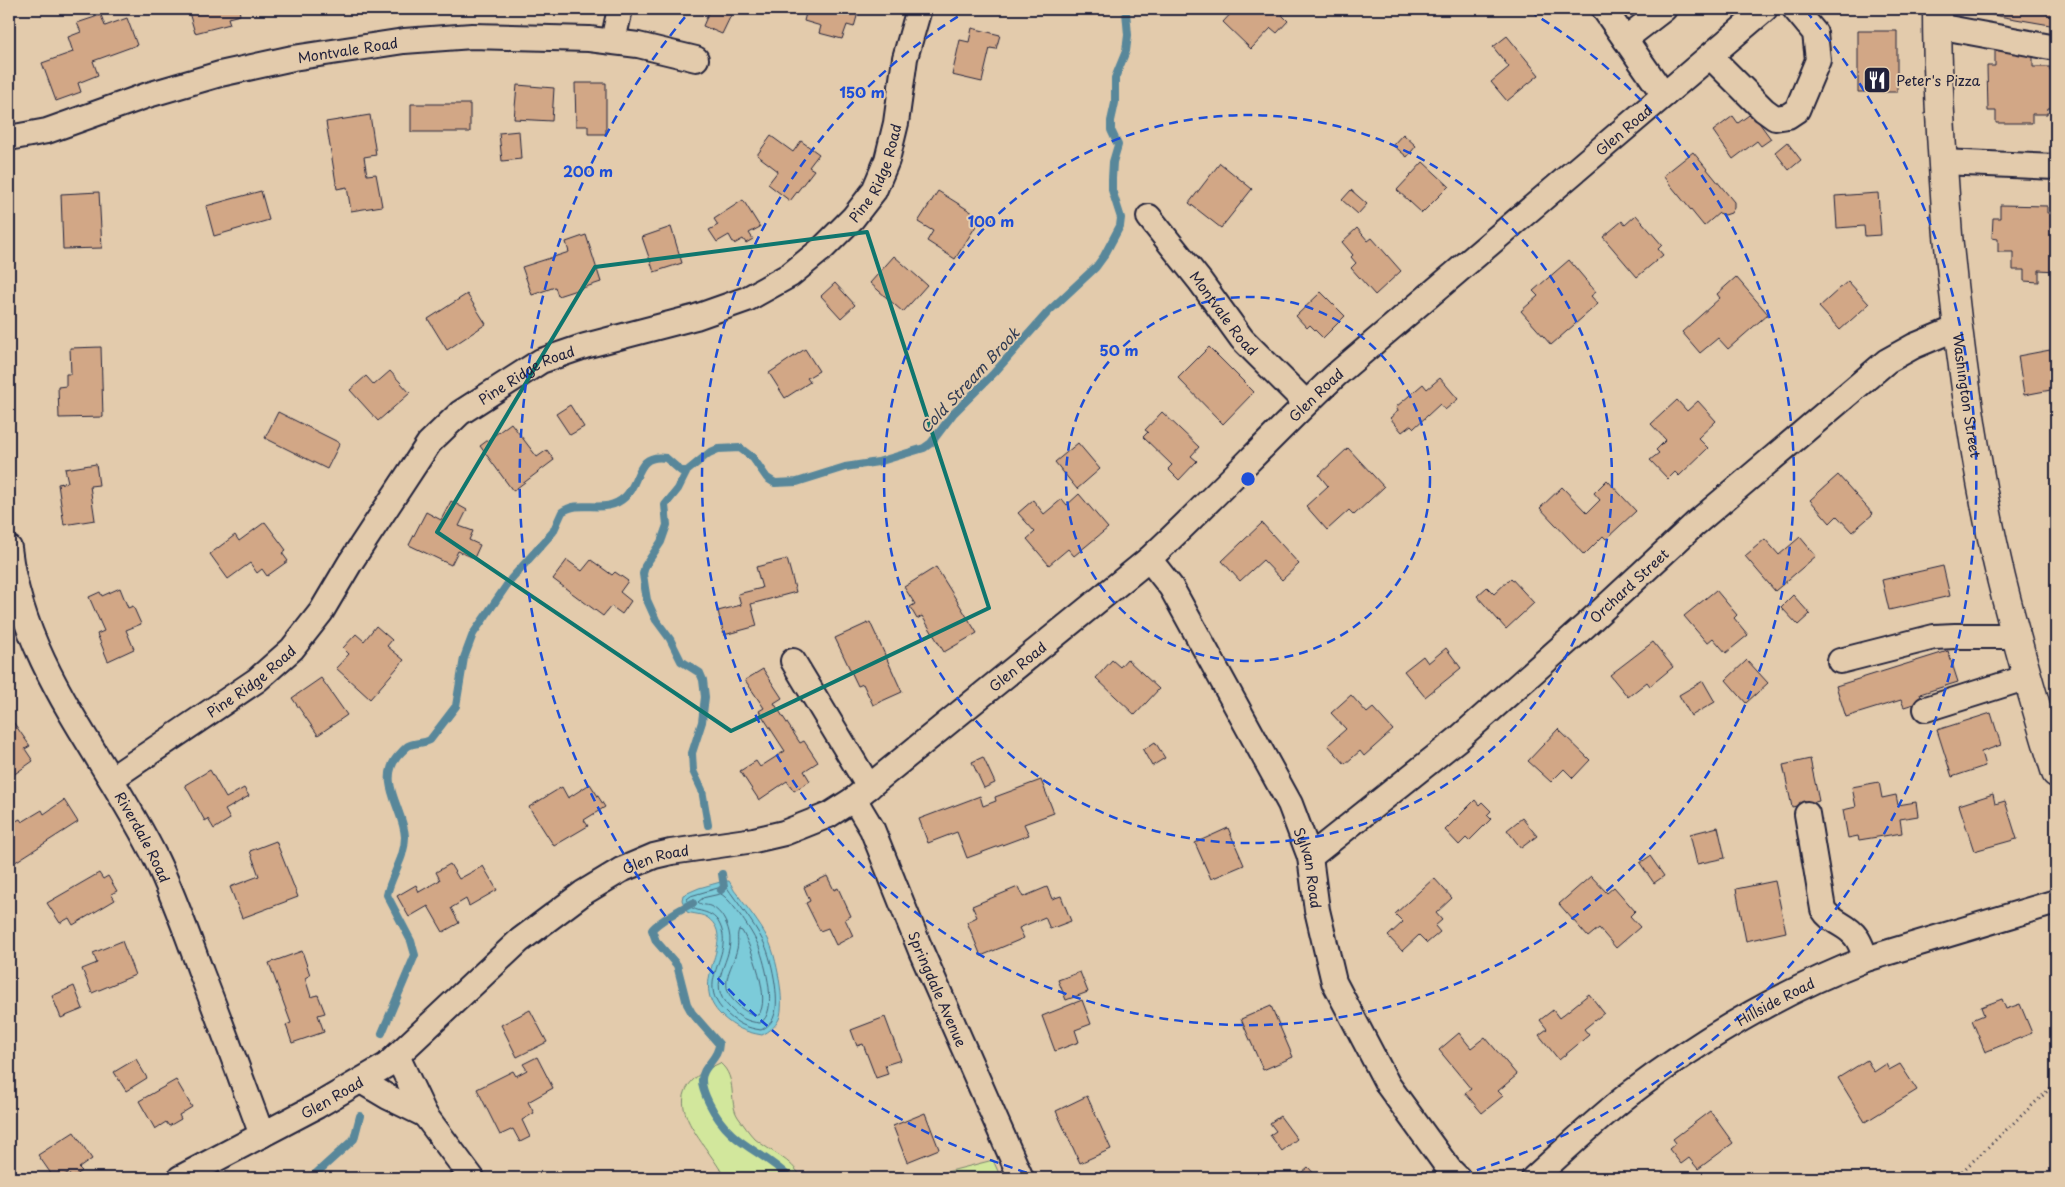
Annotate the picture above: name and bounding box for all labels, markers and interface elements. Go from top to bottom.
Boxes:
street label: Montvale Road [296,32,399,68]
restaurant icon: Peter's Pizza [1862,65,1892,95]
place label: Peter's Pizza [1896,70,1981,91]
text: 150 m [839,80,885,103]
street label: Glen Road [1590,99,1657,160]
street label: Pine Ridge Road [843,121,906,226]
text: 200 m [563,159,613,182]
text: 100 m [968,209,1014,232]
street label: Montvale Road [1185,266,1263,360]
water label: Cold Stream Brook [914,321,1025,438]
street label: Washington Street [1948,332,1987,460]
text: 50 m [1100,338,1138,361]
street label: Pine Ridge Road [474,340,577,409]
street label: Glen Road [1284,363,1348,426]
centre of rings [1239,470,1257,488]
street label: Orchard Street [1585,543,1673,628]
street label: Glen Road [984,636,1051,696]
street label: Pine Ridge Road [202,640,300,722]
street label: Riverdale Road [110,787,176,886]
street label: Sylvan Road [1289,824,1327,910]
street label: Glen Road [619,839,690,879]
street label: Springdale Avenue [904,928,973,1050]
street label: Hillside Road [1732,972,1818,1031]
street label: Glen Road [297,1071,367,1123]

